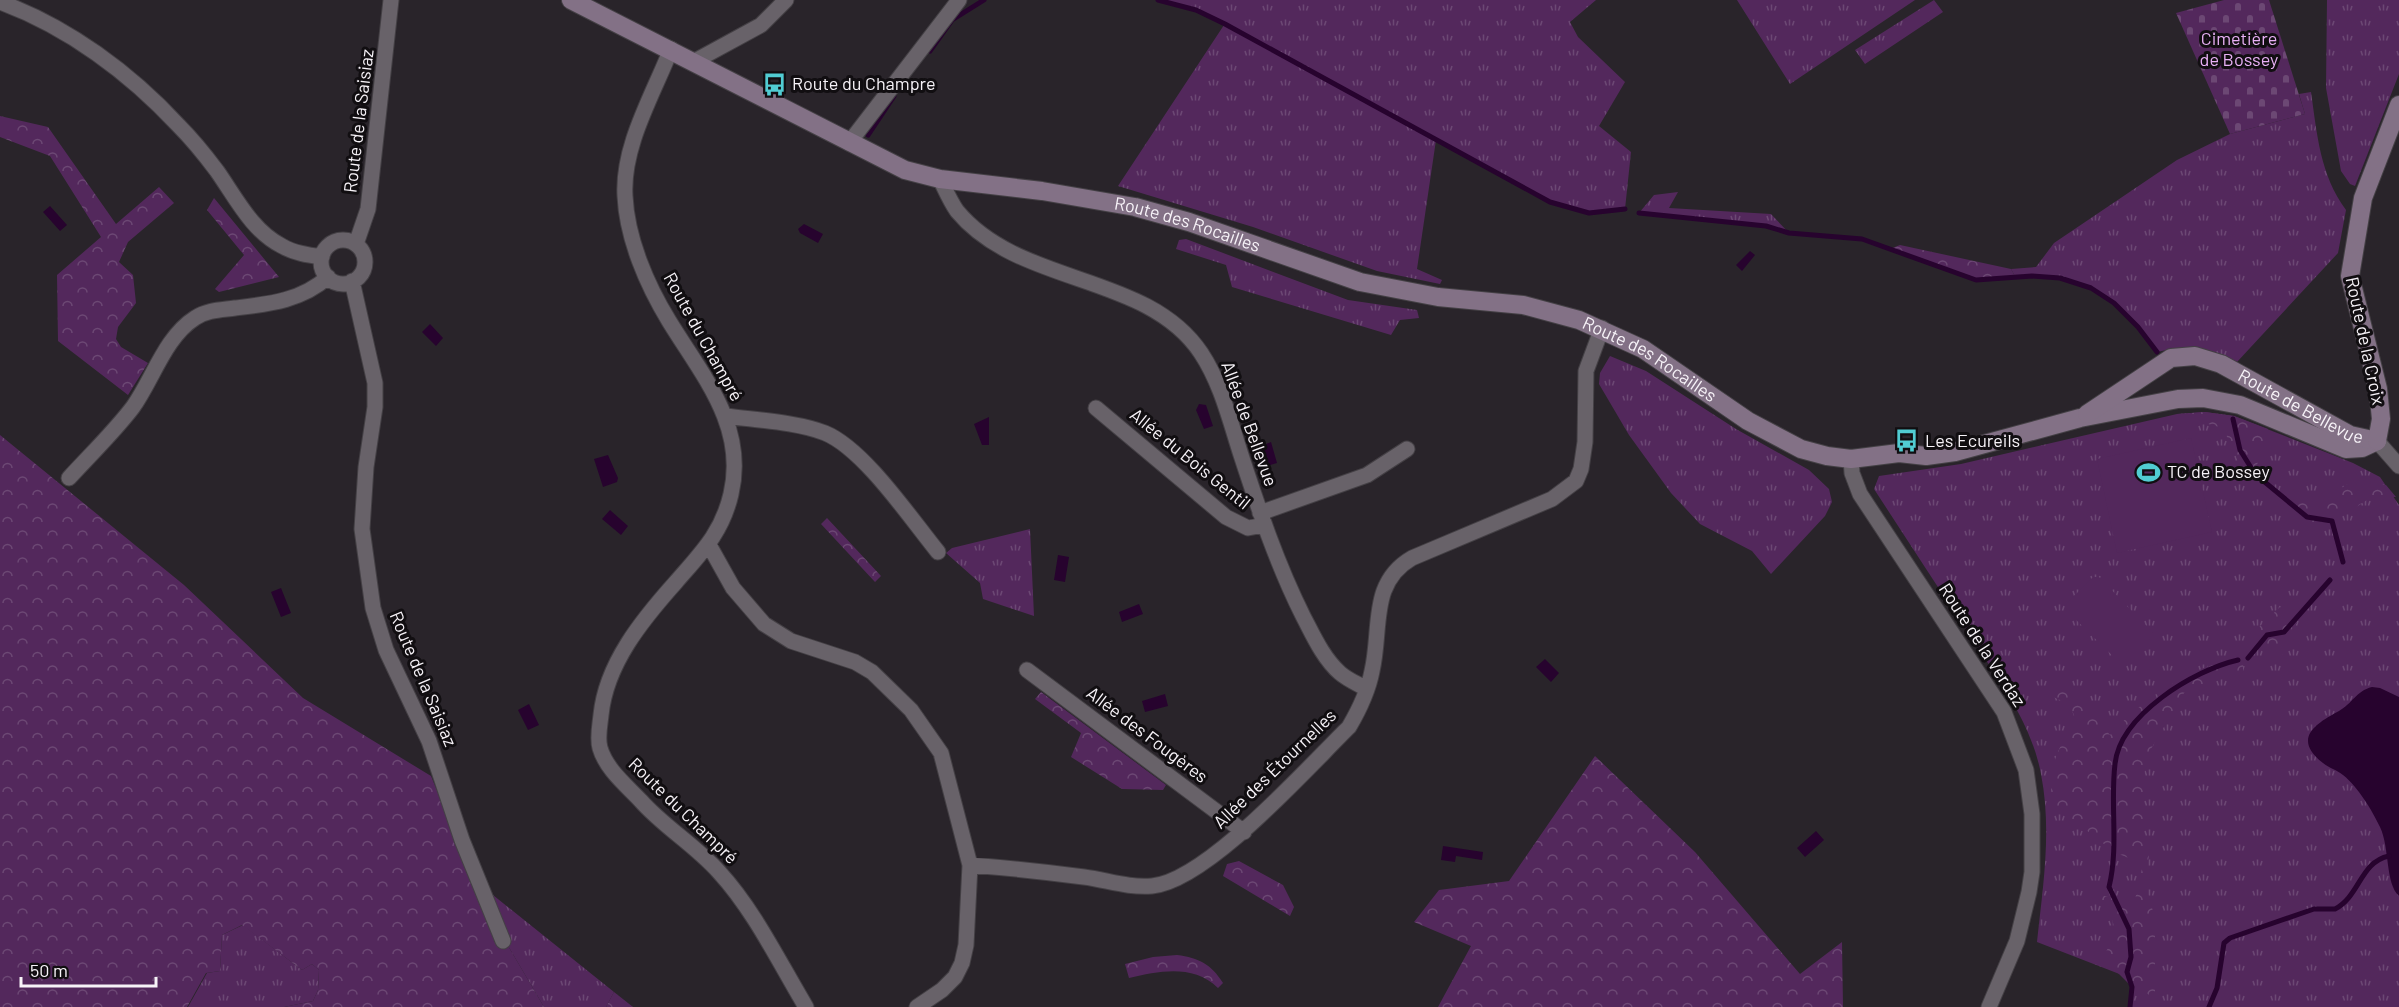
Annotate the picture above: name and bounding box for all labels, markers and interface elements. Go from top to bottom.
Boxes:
park label: Cimetière de Bossey [2200,27,2278,70]
street label: Route de la Saisiaz [338,48,378,194]
bus stop icon: Route du Champre [761,71,787,97]
place label: Route du Champre [792,72,936,94]
street label: Route des Rocailles [1113,192,1264,256]
street label: Route du Champré [659,268,748,405]
street label: Route de la Croix [2342,275,2390,407]
street label: Route des Rocailles [1579,311,1721,406]
street label: Allée de Bellevue [1217,358,1283,489]
street label: Route de Bellevue [2235,364,2365,448]
street label: Allée du Bois Gentil [1126,403,1255,514]
bus stop icon: Les Ecureils [1894,428,1920,454]
place label: Les Ecureils [1925,429,2020,451]
sports icon: TC de Bossey [2136,459,2162,485]
place label: TC de Bossey [2167,460,2270,482]
street label: Route de la Verdaz [1935,579,2031,710]
street label: Route de la Saisiaz [386,608,462,749]
street label: Allée des Fougères [1083,681,1213,787]
street label: Allée des Étournelles [1208,704,1340,833]
street label: Route du Champré [624,752,743,868]
scale bar [21,950,156,988]
text: 50 m [30,959,68,981]

